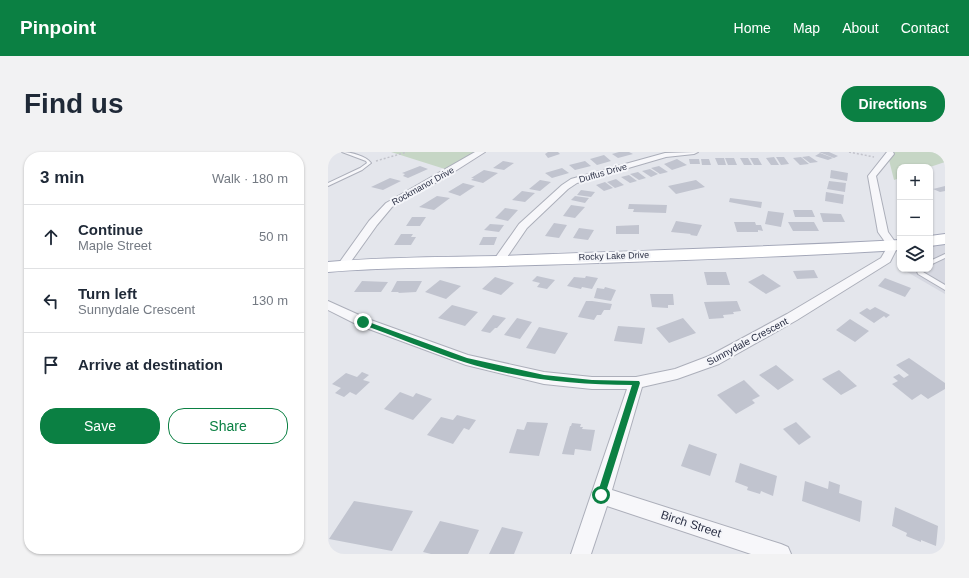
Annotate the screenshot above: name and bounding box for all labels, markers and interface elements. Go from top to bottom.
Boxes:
text: Pinpoint [20,17,96,38]
text: Home [734,20,771,36]
text: Map [793,20,820,36]
text: About [842,20,879,36]
text: Contact [901,20,949,36]
button: Directions [841,86,945,122]
text: Find us [24,88,124,119]
street label: Duffus Drive [578,161,628,185]
map controls [897,164,933,272]
button: + [897,164,933,200]
street label: Rockmanor Drive [390,165,456,207]
text: 3 min [40,168,84,187]
text: Walk · 180 m [212,171,288,186]
button: − [897,200,933,236]
text: Continue [78,221,143,238]
icon: ahead [40,226,62,248]
text: 50 m [259,229,288,244]
button: layers [897,236,933,272]
text: Maple Street [78,238,152,253]
street label: Rocky Lake Drive [579,250,649,262]
text: Turn left [78,285,137,302]
icon: left [40,290,62,312]
text: 130 m [252,293,288,308]
text: Sunnydale Crescent [78,302,195,317]
route end [354,313,372,331]
street label: Sunnydale Crescent [705,315,790,367]
icon: arrive [40,354,62,376]
text: Arrive at destination [78,356,223,373]
button: Save [40,408,160,444]
button: Share [168,408,288,444]
route start [592,486,610,504]
street label: Birch Street [659,508,724,541]

